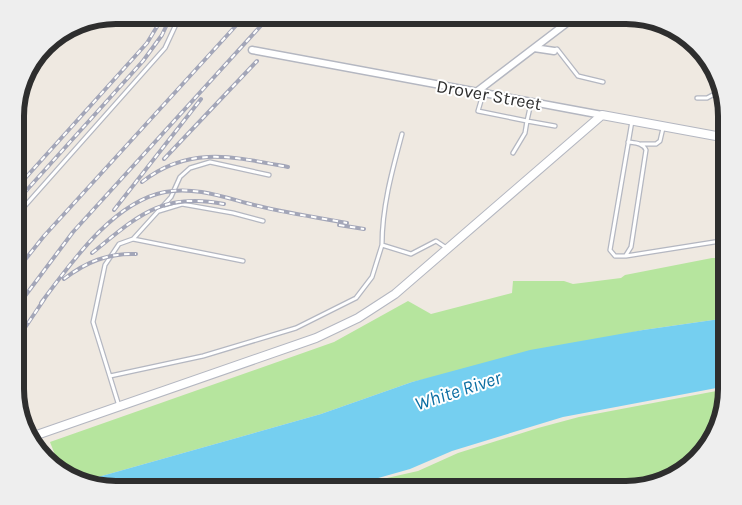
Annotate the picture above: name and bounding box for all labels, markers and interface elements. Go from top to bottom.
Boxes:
street label: Drover Street [435,75,544,115]
water label: White River [412,366,505,415]

